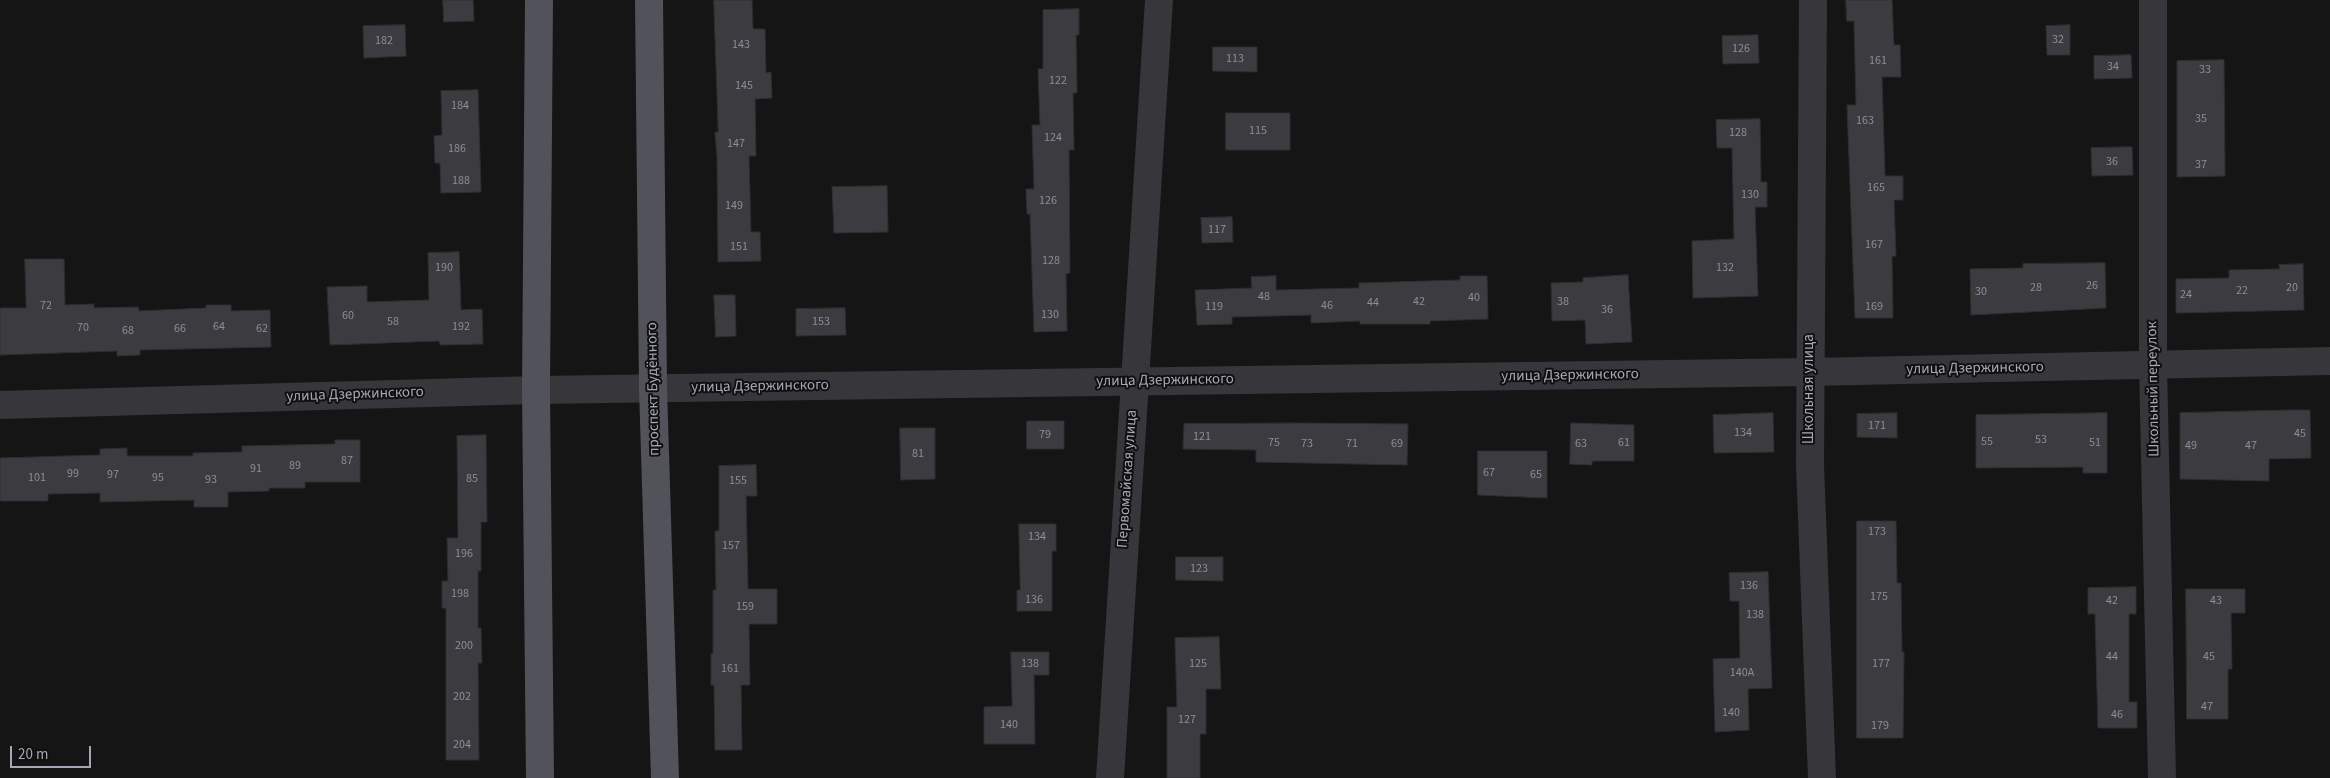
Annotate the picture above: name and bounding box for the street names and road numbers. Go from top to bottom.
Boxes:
street label: Школьный переулок [2144,321,2164,457]
street label: проспект Будённого [644,322,664,456]
street label: Школьная улица [1801,334,1819,444]
street label: улица Дзержинского [1906,359,2044,379]
street label: улица Дзержинского [1501,366,1639,386]
street label: улица Дзержинского [1096,371,1234,391]
street label: улица Дзержинского [691,377,829,397]
street label: улица Дзержинского [286,384,424,406]
street label: Первомайская улица [1114,409,1142,549]

